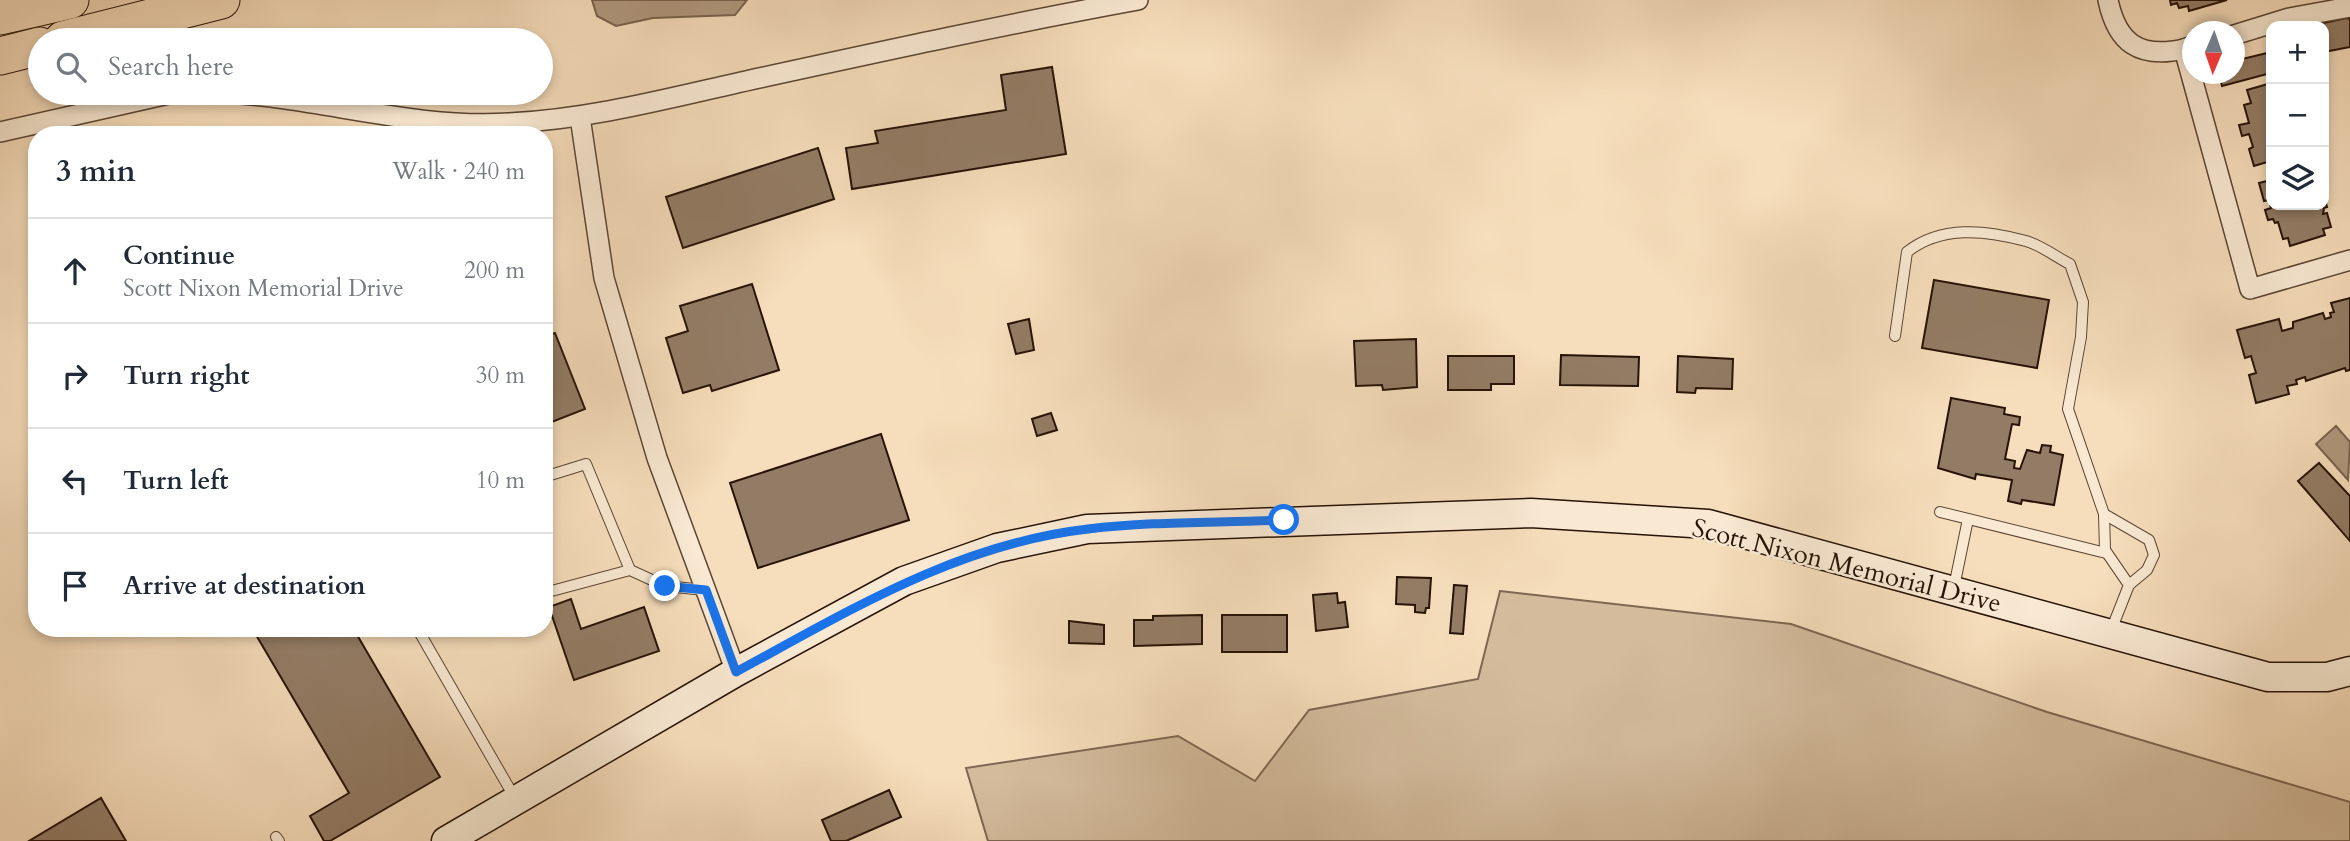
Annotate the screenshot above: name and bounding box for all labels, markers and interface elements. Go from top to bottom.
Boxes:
north arrow [2182,21,2245,84]
map controls [2266,21,2329,210]
button: + [2266,21,2329,84]
search box [28,28,553,105]
icon: search [52,48,90,86]
text: Search here [108,49,234,84]
button: − [2266,84,2329,147]
button: layers [2266,147,2329,210]
text: 3 min [56,151,136,192]
text: Walk · 240 m [392,156,525,187]
text: Continue [123,238,235,273]
icon: ahead [56,252,94,290]
text: 200 m [464,255,525,286]
text: Scott Nixon Memorial Drive [123,273,404,304]
icon: right [56,357,94,395]
text: Turn right [123,358,250,393]
text: 30 m [476,360,525,391]
icon: left [56,462,94,500]
text: Turn left [123,463,228,498]
text: 10 m [476,465,525,496]
route start [1268,504,1299,535]
street label: Scott Nixon Memorial Drive [1689,510,2005,621]
icon: arrive [56,567,94,605]
text: Arrive at destination [123,568,366,603]
route end [649,570,680,601]

